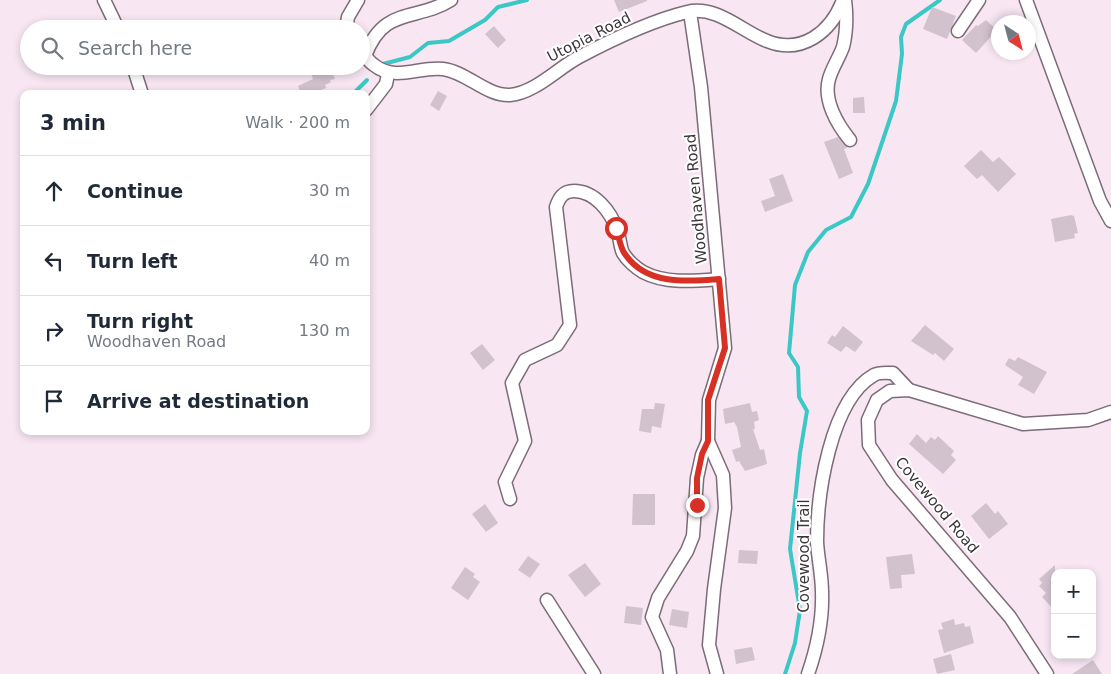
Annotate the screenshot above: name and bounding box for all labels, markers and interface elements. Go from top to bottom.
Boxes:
street label: Utopia Road [544,8,634,66]
north arrow [991,15,1036,60]
search box [20,20,370,75]
icon: search [38,34,66,62]
text: Search here [78,37,192,59]
text: 3 min [40,111,106,135]
text: Walk · 200 m [245,113,350,132]
street label: Woodhaven Road [681,133,711,265]
icon: ahead [40,177,68,205]
text: Continue [87,180,183,202]
text: 30 m [309,181,350,200]
route start [605,217,628,240]
icon: left [40,247,68,275]
text: Turn left [87,250,178,272]
text: 40 m [309,251,350,270]
text: Turn right [87,310,193,332]
icon: right [40,317,68,345]
text: 130 m [299,321,350,340]
text: Woodhaven Road [87,332,226,351]
icon: arrive [40,387,68,415]
text: Arrive at destination [87,390,309,412]
street label: Covewood Road [891,453,983,557]
route end [686,494,709,517]
street label: Covewood Trail [795,499,813,613]
map controls [1051,569,1096,659]
button: + [1051,569,1096,614]
button: − [1051,614,1096,659]

